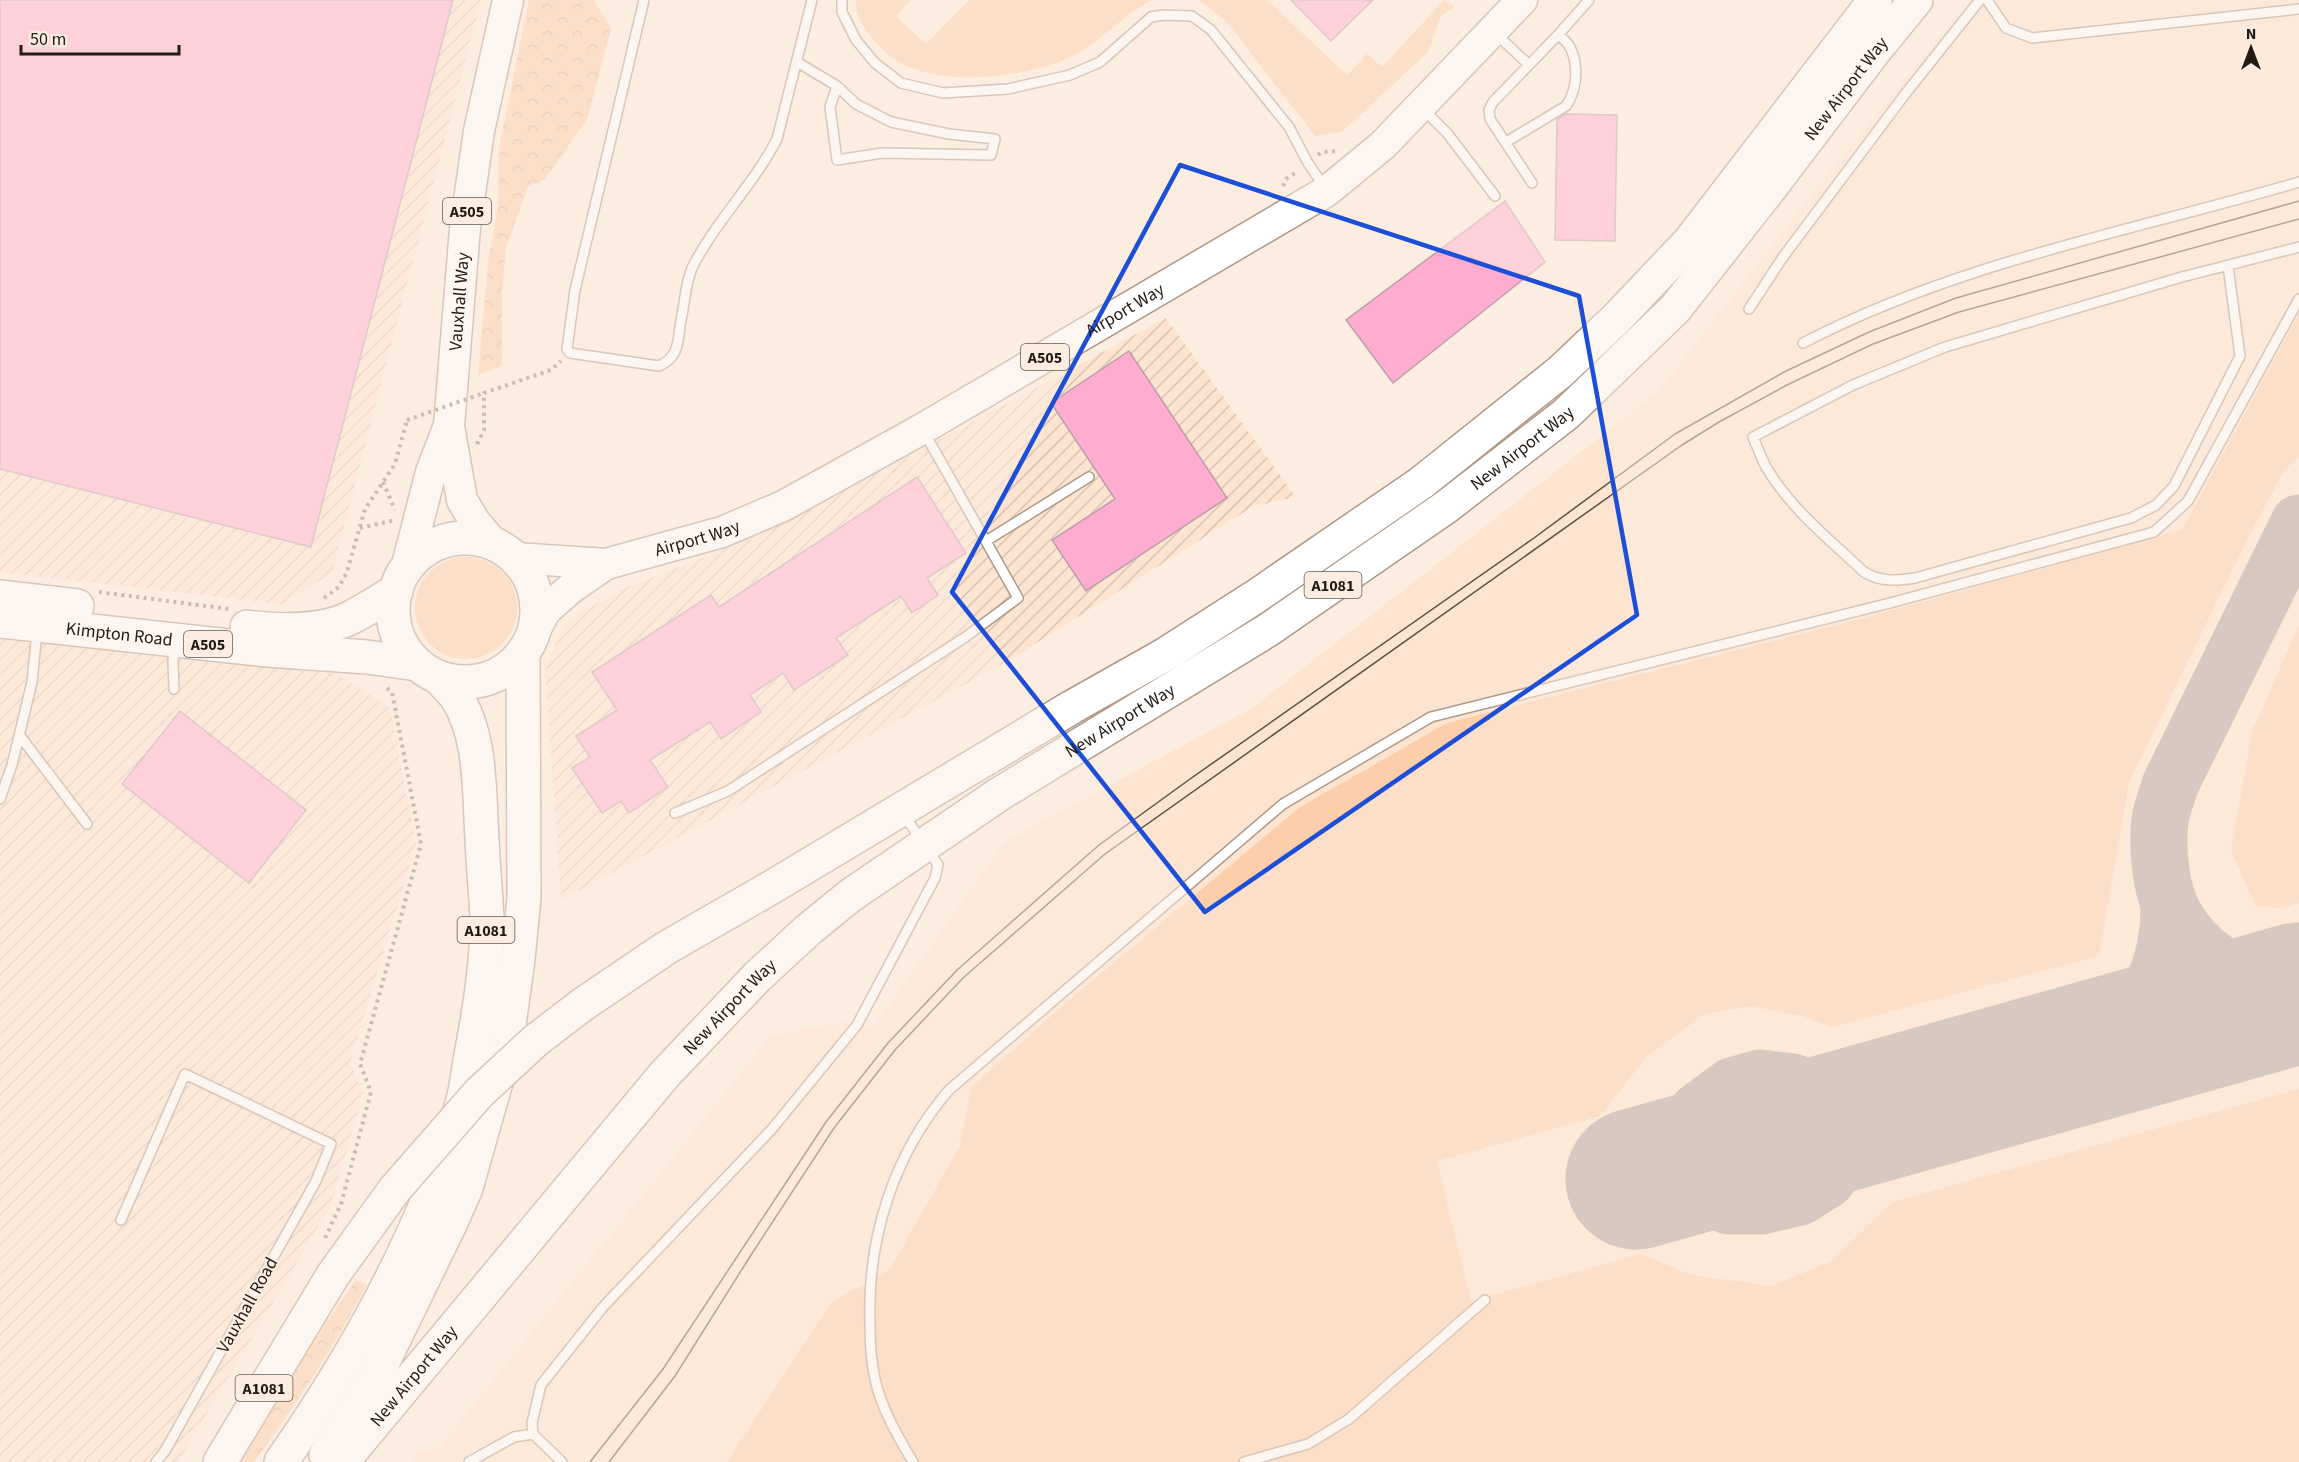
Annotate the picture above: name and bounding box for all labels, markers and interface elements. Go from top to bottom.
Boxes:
scale bar [21,18,178,56]
north arrow [2221,18,2281,78]
text: N [2246,23,2256,45]
text: 50 m [30,27,66,52]
street label: New Airport Way [1798,31,1894,146]
road number: A505 [443,198,491,224]
street label: Vauxhall Way [443,251,476,352]
street label: Airport Way [1081,277,1170,343]
road number: A505 [1021,344,1069,370]
street label: New Airport Way [1465,400,1580,497]
street label: Airport Way [652,514,744,563]
road number: A1081 [1304,572,1362,598]
street label: Kimpton Road [65,616,174,653]
road number: A505 [184,631,232,657]
street label: New Airport Way [1060,677,1180,764]
road number: A1081 [458,917,514,943]
street label: New Airport Way [677,953,782,1061]
street label: Vauxhall Road [211,1253,284,1358]
street label: New Airport Way [365,1320,464,1432]
road number: A1081 [236,1375,292,1401]

